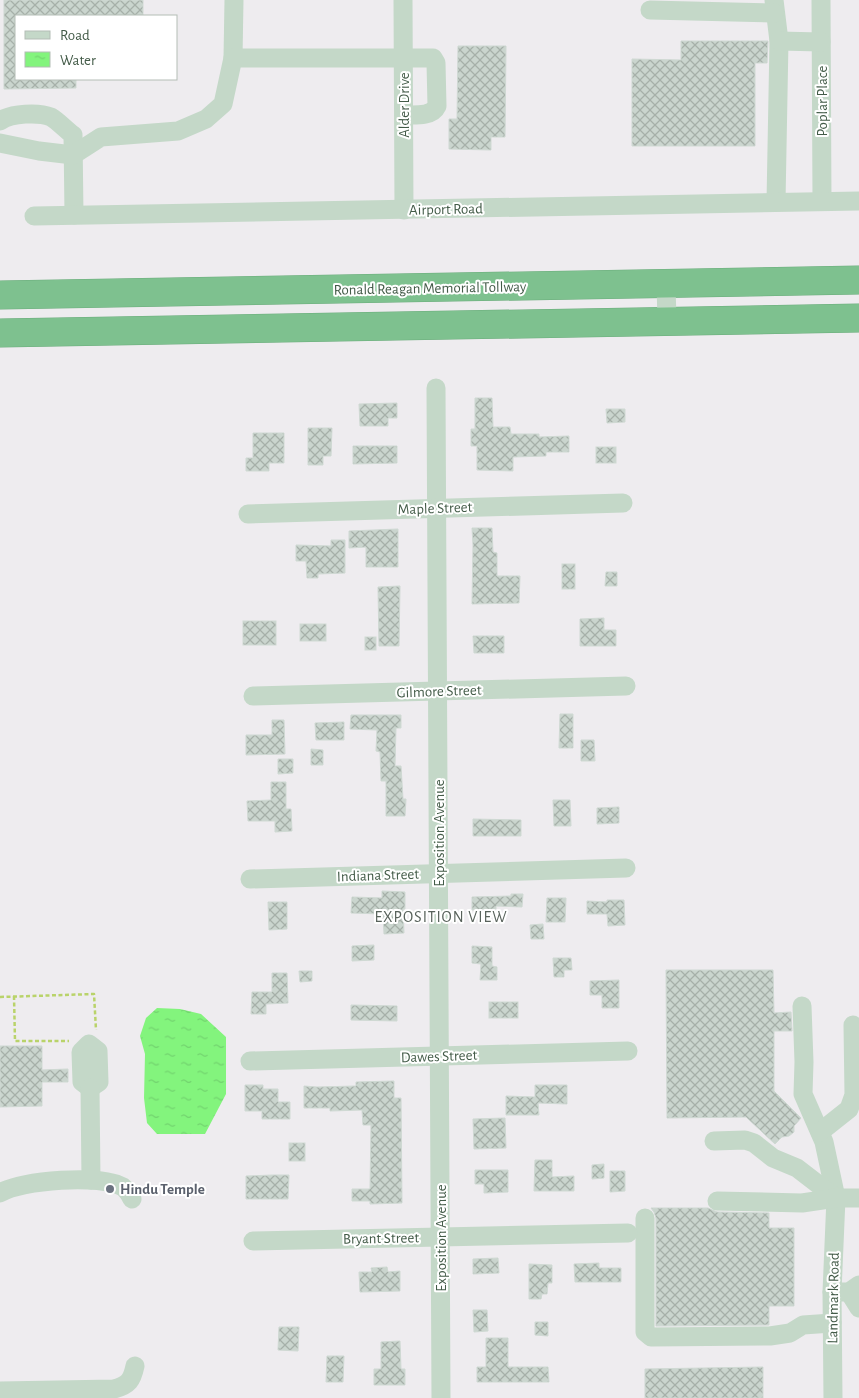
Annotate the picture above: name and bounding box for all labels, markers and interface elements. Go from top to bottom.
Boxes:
legend [15,15,178,80]
text: Road [60,28,90,43]
text: Water [60,53,96,68]
street label: Poplar Place [815,65,830,137]
street label: Alder Drive [397,72,412,138]
street label: Airport Road [409,201,483,218]
street label: Ronald Reagan Memorial Tollway [334,279,527,298]
street label: Maple Street [397,500,473,517]
street label: Gilmore Street [396,683,482,700]
street label: Exposition Avenue [432,779,447,887]
street label: Indiana Street [337,867,420,884]
district label: EXPOSITION VIEW [374,909,508,925]
street label: Dawes Street [400,1048,478,1065]
place label: Hindu Temple [120,1182,205,1197]
marker: Hindu Temple [104,1183,116,1195]
street label: Exposition Avenue [434,1184,449,1292]
street label: Bryant Street [343,1230,419,1247]
street label: Landmark Road [825,1252,842,1344]

